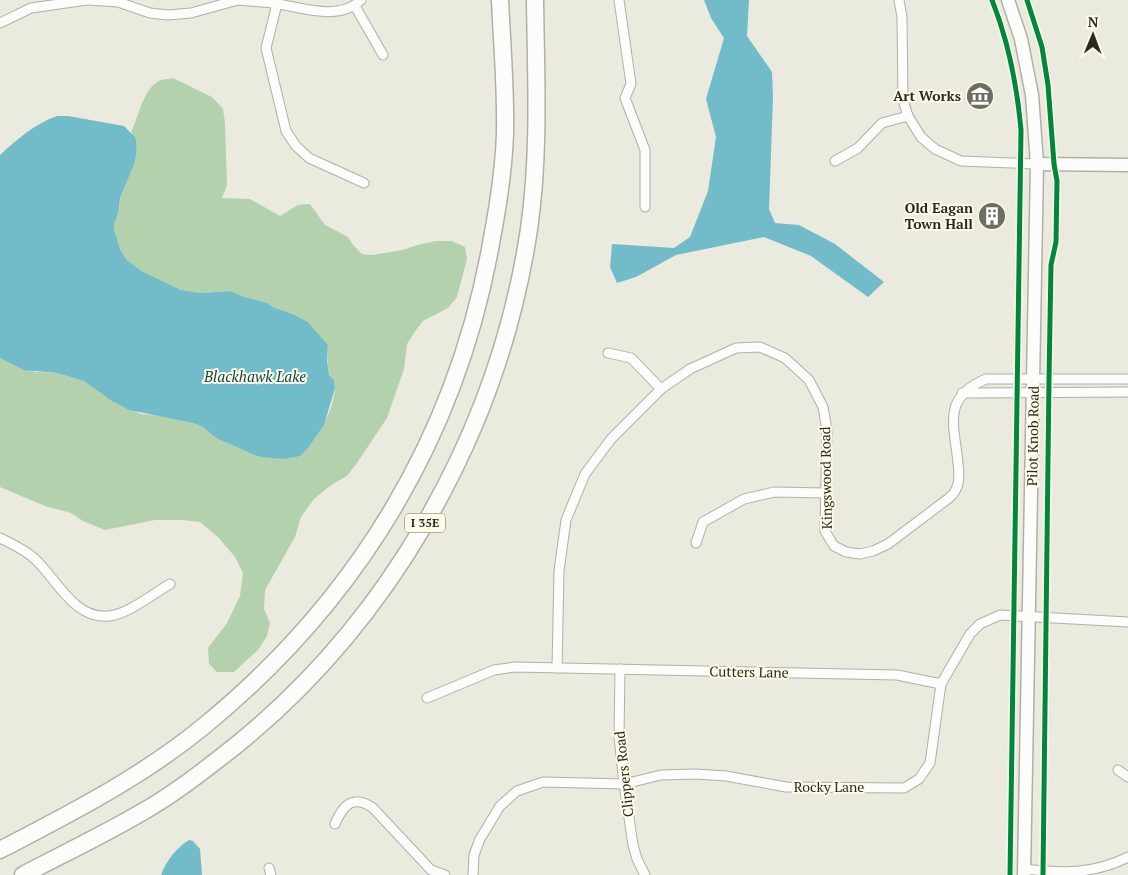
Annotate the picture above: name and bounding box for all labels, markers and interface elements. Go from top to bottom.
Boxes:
north arrow [1068,10,1118,60]
text: N [1088,12,1099,31]
museum icon: Art Works [965,81,995,111]
place label: Art Works [893,86,961,105]
place label: Old Eagan Town Hall [905,198,973,233]
building icon: Old Eagan Town Hall [977,201,1007,231]
water label: Blackhawk Lake [203,366,306,386]
street label: Pilot Knob Road [1022,385,1043,486]
street label: Kingswood Road [815,426,836,530]
road number: I 35E [405,514,445,532]
street label: Cutters Lane [709,661,789,682]
street label: Clippers Road [610,730,637,818]
street label: Rocky Lane [794,777,864,796]

